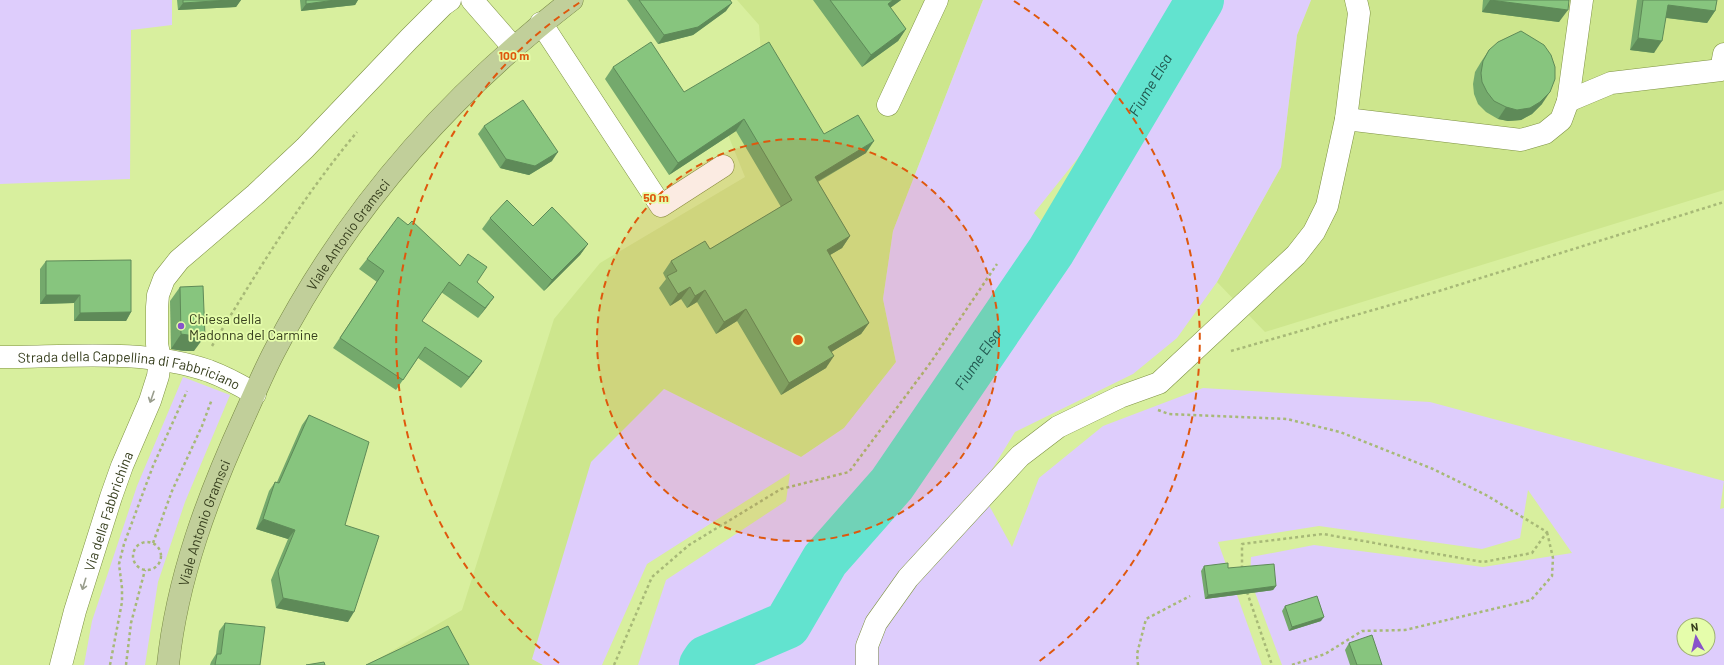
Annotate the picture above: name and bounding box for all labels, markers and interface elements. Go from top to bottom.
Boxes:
text: 100 m [499,48,529,62]
water label: Fiume Elsa [1124,50,1175,119]
street label: Viale Antonio Gramsci [302,175,393,293]
text: 50 m [643,190,669,204]
place label: Chiesa della Madonna del Carmine [189,310,318,343]
marker: Chiesa della Madonna del Carmine [176,321,186,331]
water label: Fiume Elsa [950,325,1004,393]
centre of rings [791,333,805,347]
street label: Strada della Cappellina di Fabbriciano [17,347,243,393]
one-way arrow [147,390,155,402]
street label: Via della Fabbrichina [80,449,136,573]
street label: Viale Antonio Gramsci [174,457,233,588]
one-way arrow [80,578,87,591]
north arrow [1676,617,1716,657]
text: N [1690,620,1699,634]

